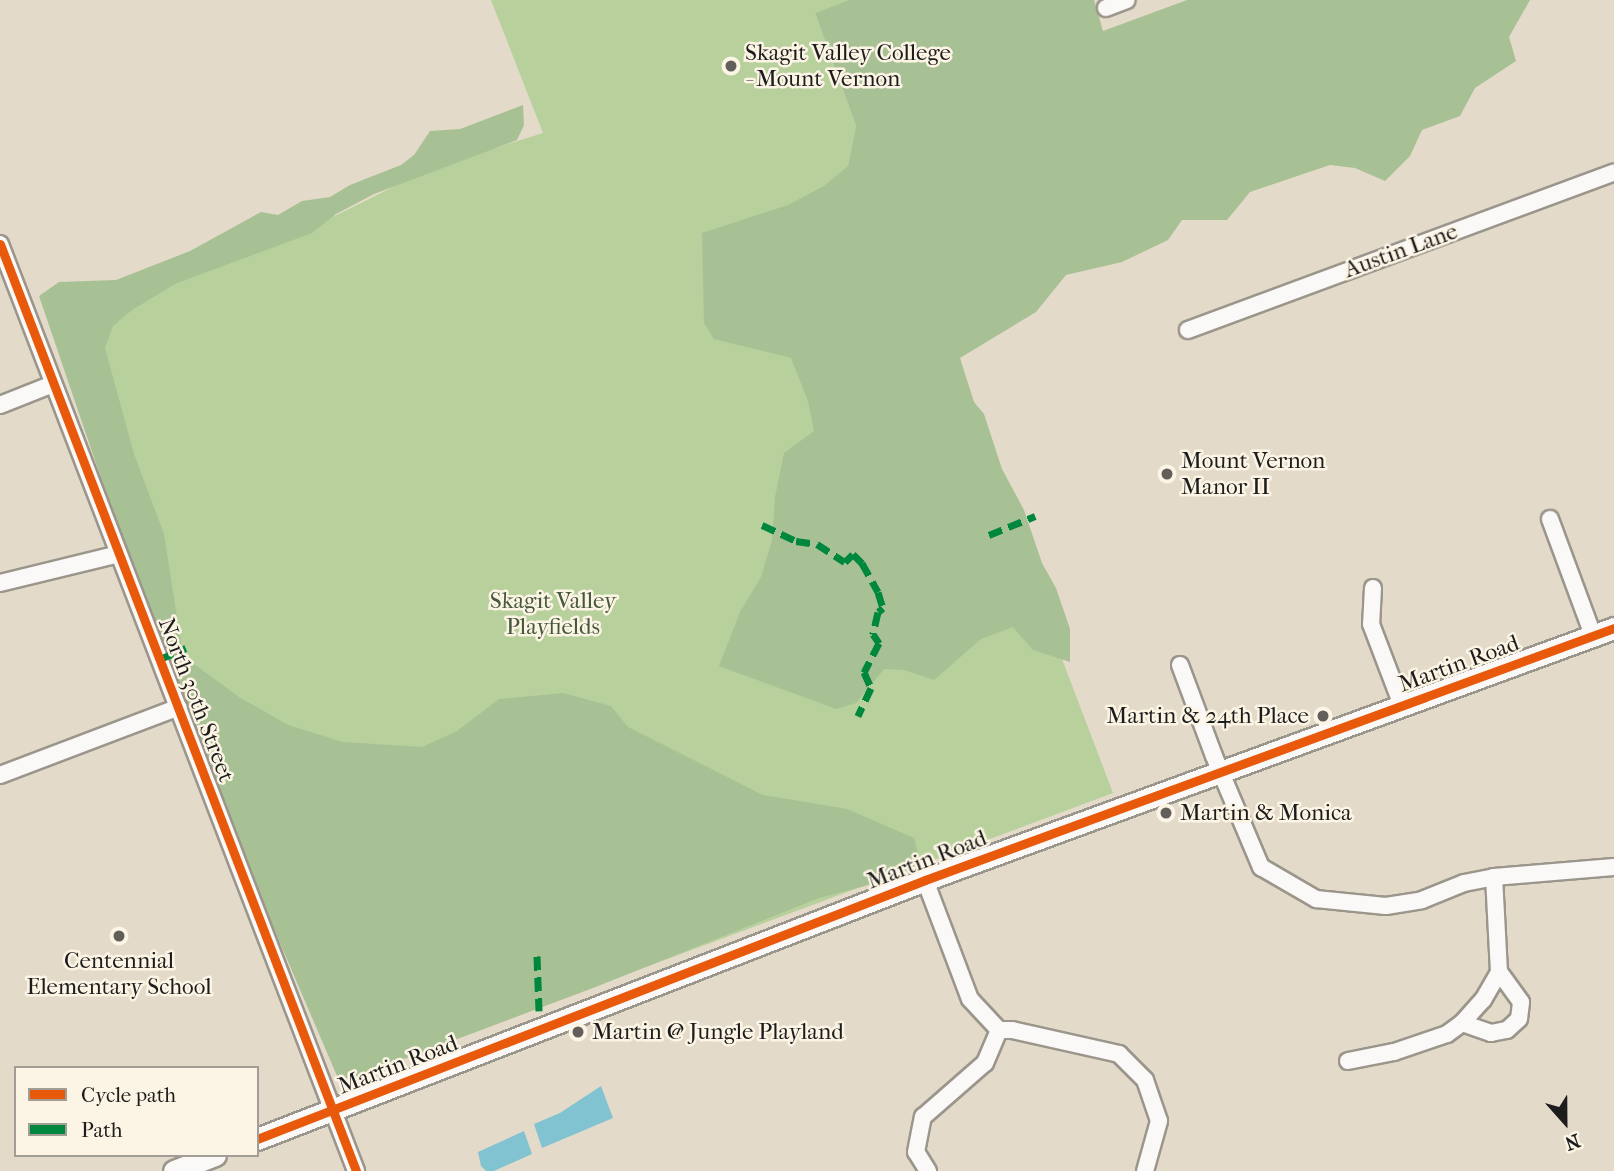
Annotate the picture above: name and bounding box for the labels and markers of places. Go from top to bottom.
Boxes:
place label: Skagit Valley College - Mount Vernon [745,39,951,93]
marker: Skagit Valley College - Mount Vernon [723,58,739,74]
place label: Mount Vernon Manor II [1181,447,1325,501]
marker: Mount Vernon Manor II [1159,466,1175,482]
place label: Martin & 24th Place [1106,702,1309,730]
marker: Martin & 24th Place [1315,708,1331,724]
place label: Martin & Monica [1180,799,1352,827]
marker: Martin & Monica [1158,805,1174,821]
marker: Centennial Elementary School [111,928,127,944]
place label: Centennial Elementary School [26,947,212,1001]
place label: Martin @ Jungle Playland [592,1018,844,1046]
marker: Martin @ Jungle Playland [570,1024,586,1040]

